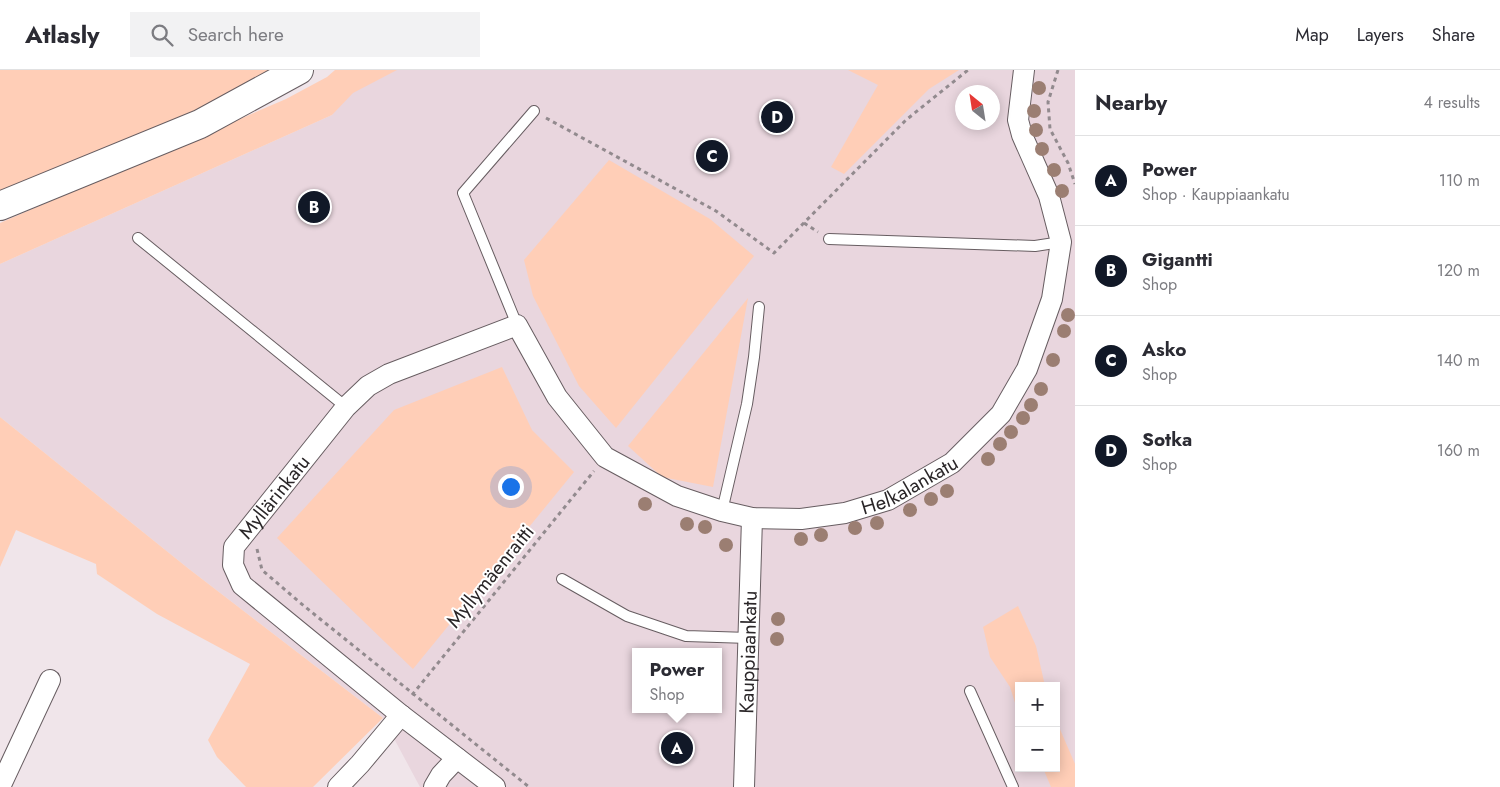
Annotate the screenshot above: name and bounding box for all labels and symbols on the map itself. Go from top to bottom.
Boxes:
north arrow [955,85,1000,130]
pin: D [761,98,793,136]
pin: C [696,137,728,175]
pin: B [298,188,330,226]
street label: Helkalankatu [858,448,964,522]
street label: Myllärinkatu [232,449,317,545]
your location [498,474,524,500]
street label: Myllymäenraitti [440,518,541,634]
street label: Kauppiaankatu [732,590,765,714]
pin: A [661,729,693,767]

